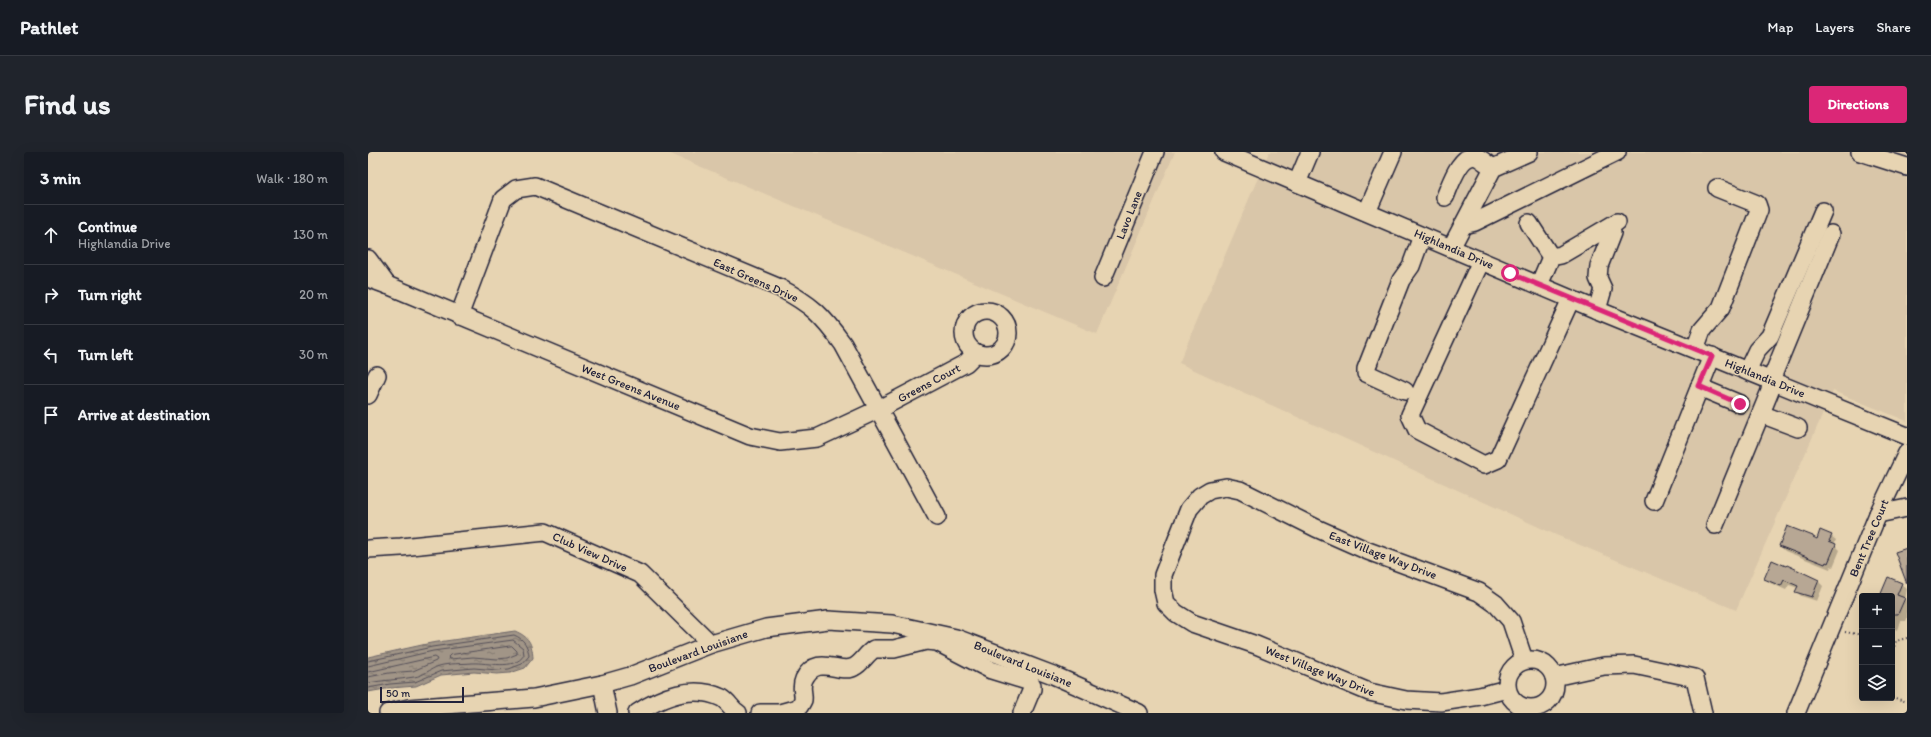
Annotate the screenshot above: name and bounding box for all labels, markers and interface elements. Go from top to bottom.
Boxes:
text: Pathlet [20,16,78,39]
text: Map [1768,19,1793,36]
text: Layers [1815,19,1854,36]
text: Share [1876,19,1911,36]
button: Directions [1809,86,1907,123]
text: Find us [24,87,111,121]
text: 3 min [40,168,81,188]
text: Walk · 180 m [256,171,328,186]
street label: Lavo Lane [1113,188,1145,241]
text: Continue [78,218,137,236]
icon: ahead [40,224,62,246]
street label: Highlandia Drive [1412,226,1496,272]
text: 130 m [293,227,328,242]
text: Highlandia Drive [78,236,170,251]
street label: East Greens Drive [711,255,801,305]
route start [1501,264,1519,282]
icon: right [40,284,62,306]
text: Turn right [78,286,142,304]
text: 20 m [299,287,328,302]
icon: left [40,344,62,366]
text: Turn left [78,346,133,364]
text: 30 m [299,347,328,362]
street label: Highlandia Drive [1723,356,1807,401]
street label: Greens Court [895,360,963,405]
street label: West Greens Avenue [579,361,683,413]
route end [1731,395,1749,413]
icon: arrive [40,404,62,426]
text: Arrive at destination [78,406,210,424]
street label: Bent Tree Court [1846,497,1892,579]
street label: East Village Way Drive [1327,528,1439,582]
street label: Club View Drive [550,529,630,575]
map controls [1859,593,1895,701]
button: + [1859,593,1895,629]
street label: Boulevard Louisiane [646,626,750,675]
button: − [1859,629,1895,665]
street label: Boulevard Louisiane [972,638,1074,690]
street label: West Village Way Drive [1263,643,1377,700]
button: layers [1859,665,1895,701]
scale bar [380,685,464,704]
text: 50 m [386,687,410,700]

